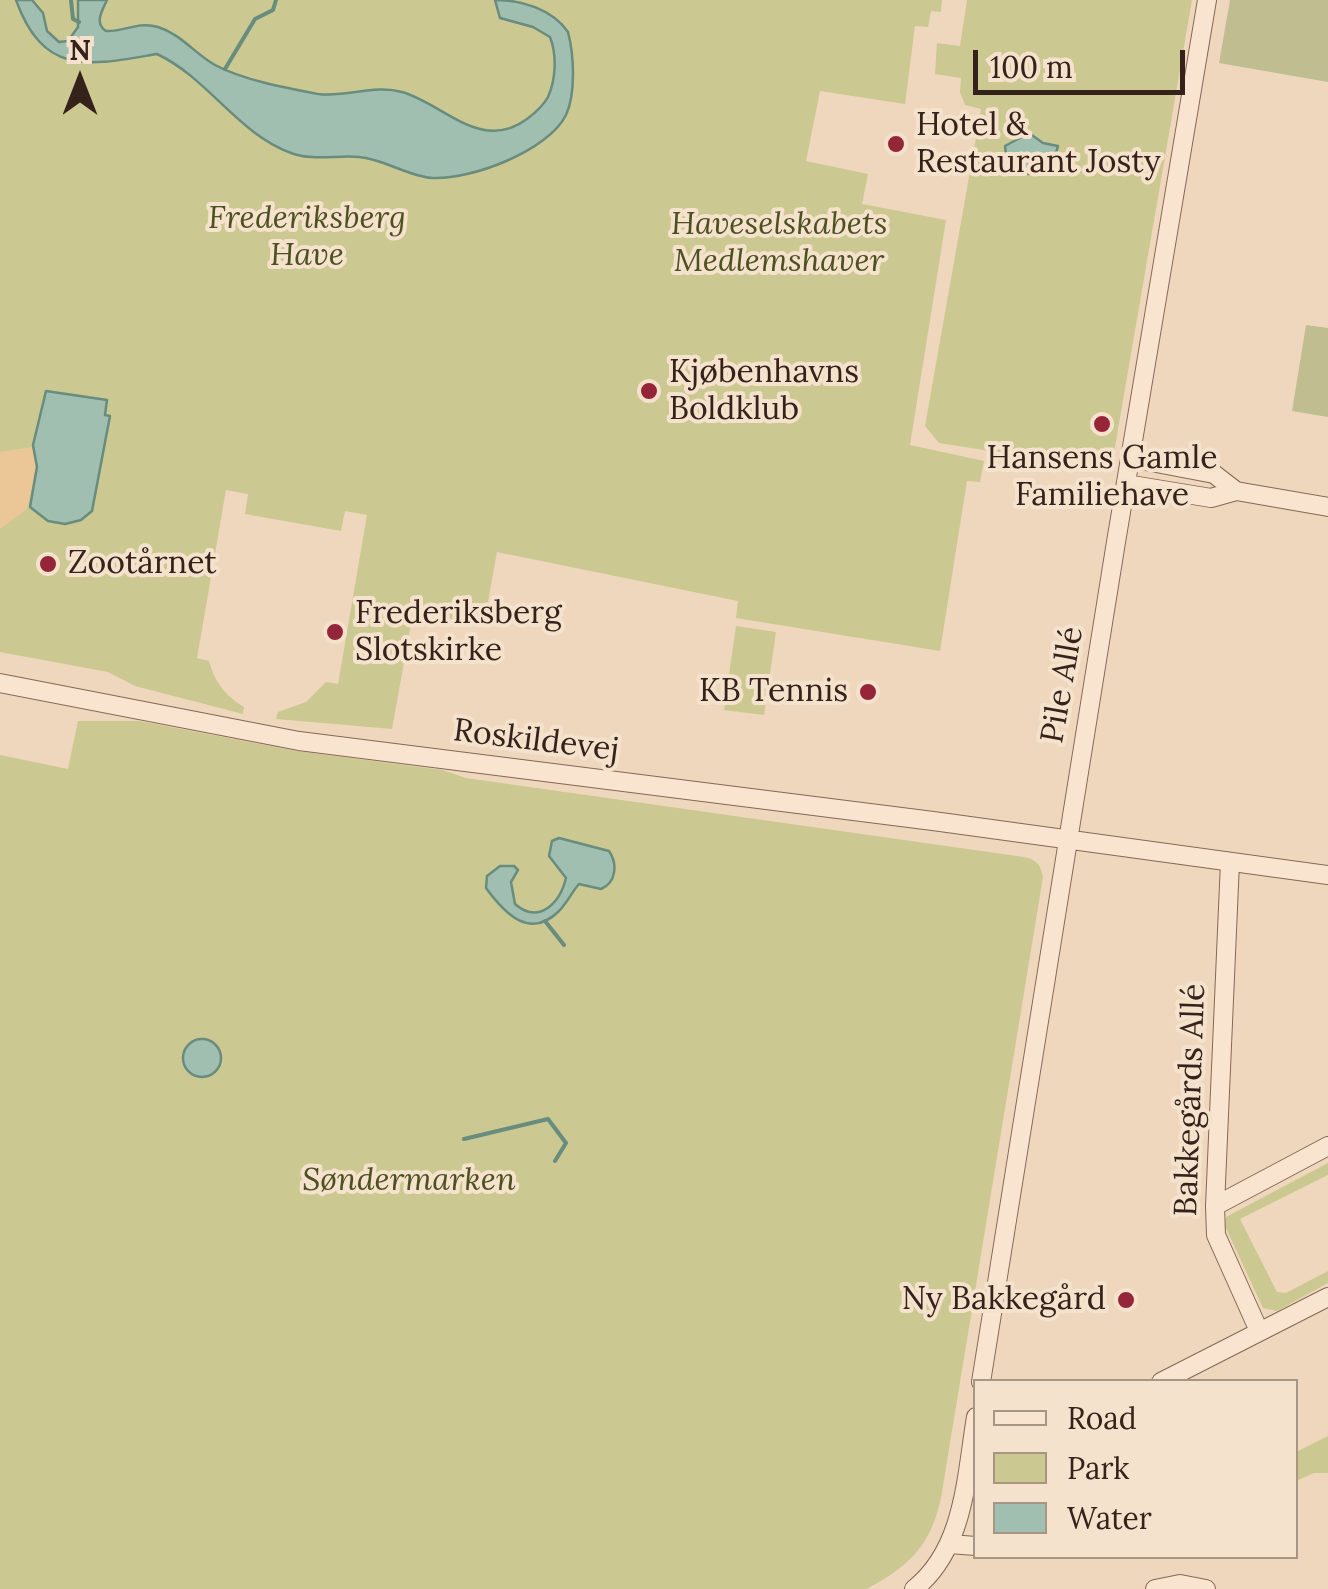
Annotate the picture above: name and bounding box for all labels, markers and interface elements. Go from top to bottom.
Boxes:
north arrow [30,30,130,130]
scale bar [978,30,1190,92]
text: N [69,32,91,68]
text: 100 m [990,48,1073,86]
place label: Hotel & Restaurant Josty [916,107,1161,182]
marker: Hotel & Restaurant Josty [885,133,907,155]
park label: Frederiksberg Have [208,200,406,275]
park label: Haveselskabets Medlemshaver [671,206,887,281]
place label: Kjøbenhavns Boldklub [669,354,859,429]
marker: Kjøbenhavns Boldklub [638,380,660,402]
marker: Hansens Gamle Familiehave [1091,413,1113,435]
place label: Hansens Gamle Familiehave [987,440,1217,515]
place label: Zootårnet [68,545,217,583]
marker: Zootårnet [37,553,59,575]
place label: Frederiksberg Slotskirke [355,595,562,670]
marker: Frederiksberg Slotskirke [324,621,346,643]
street label: Pile Allé [1034,624,1092,746]
place label: KB Tennis [699,673,848,711]
marker: KB Tennis [857,681,879,703]
street label: Roskildevej [451,712,621,770]
street label: Bakkegårds Allé [1168,983,1214,1217]
park label: Søndermarken [302,1162,516,1200]
place label: Ny Bakkegård [902,1281,1106,1319]
marker: Ny Bakkegård [1115,1289,1137,1311]
legend [973,1379,1298,1559]
text: Road [1067,1399,1137,1437]
text: Park [1067,1449,1129,1487]
text: Water [1067,1499,1152,1537]

